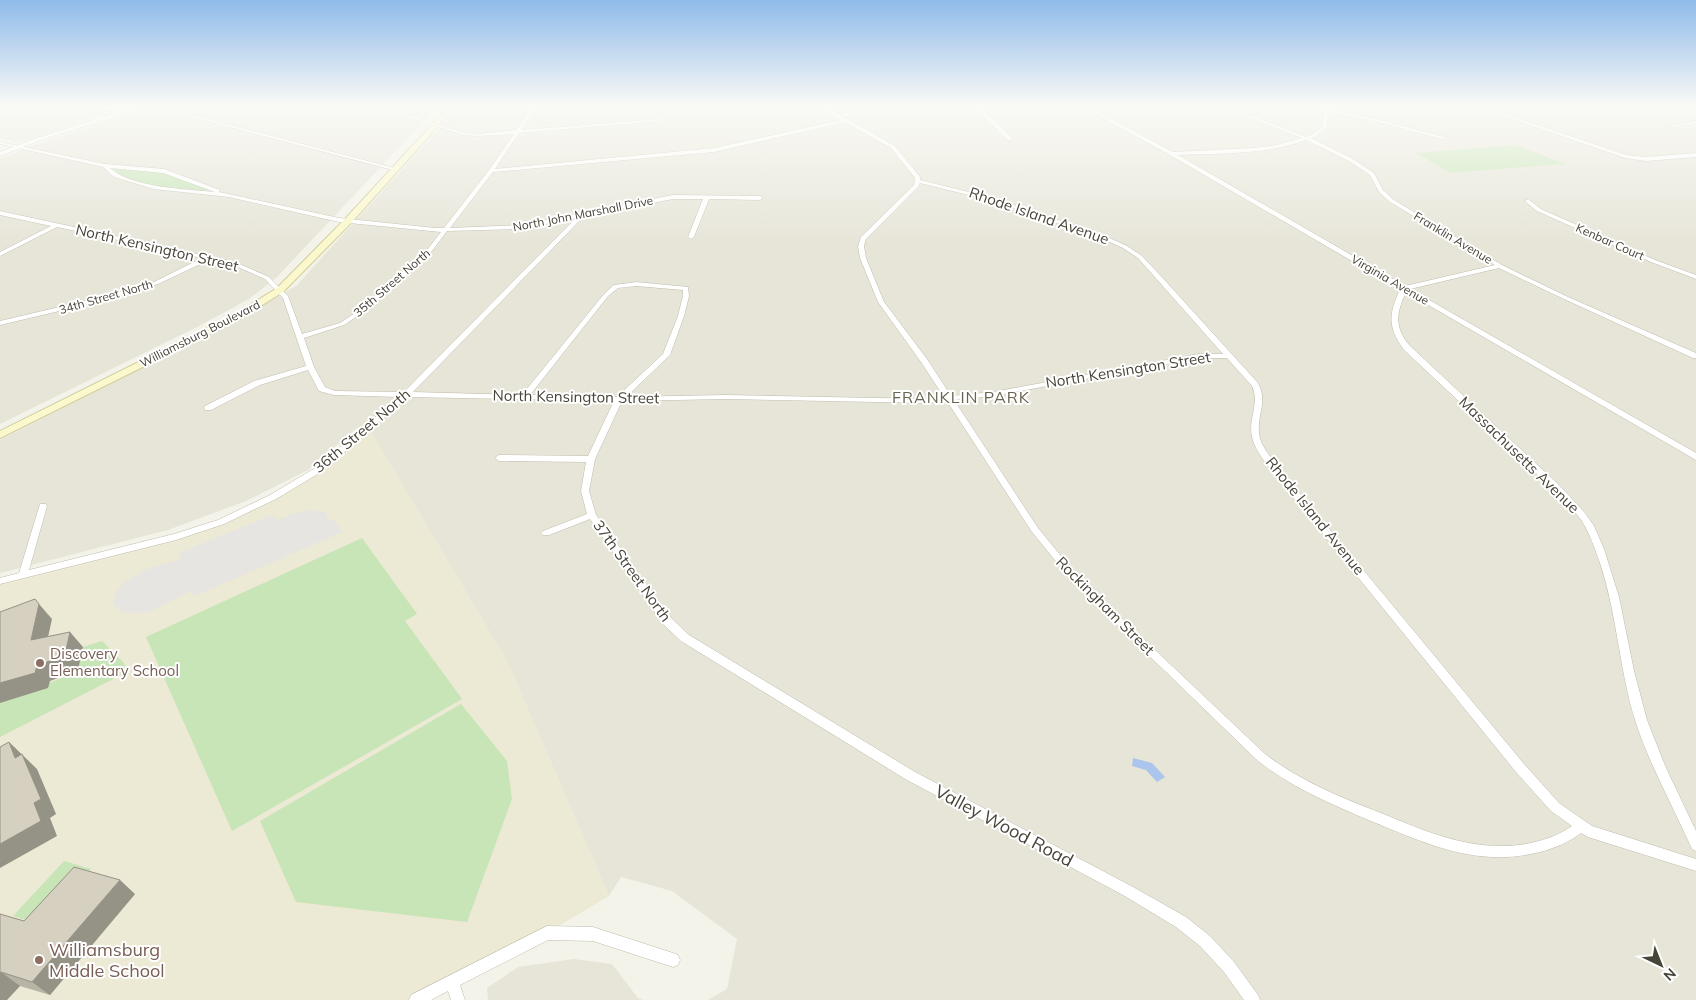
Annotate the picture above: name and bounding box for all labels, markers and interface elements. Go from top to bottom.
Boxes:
street label: Rhode Island Avenue [967,183,1112,248]
street label: North John Marshall Drive [511,193,654,234]
street label: Franklin Avenue [1411,208,1495,267]
street label: North Kensington Street [74,220,240,276]
street label: Kenbar Court [1574,220,1647,263]
street label: 35th Street North [350,245,433,320]
street label: Virginia Avenue [1349,251,1432,308]
street label: 34th Street North [57,276,154,317]
street label: Williamsburg Boulevard [137,297,263,371]
street label: North Kensington Street [1044,347,1212,392]
street label: 36th Street North [309,384,414,477]
street label: North Kensington Street [493,386,659,407]
district label: FRANKLIN PARK [892,387,1030,407]
street label: Massachusetts Avenue [1455,392,1584,517]
street label: Rhode Island Avenue [1262,453,1369,579]
street label: 37th Street North [589,516,676,625]
street label: Rockingham Street [1052,552,1159,659]
place label: Discovery Elementary School [50,644,179,680]
marker: Discovery Elementary School [34,657,46,669]
street label: Valley Wood Road [931,779,1078,872]
place label: Williamsburg Middle School [49,938,165,982]
north arrow [1636,940,1686,990]
marker: Williamsburg Middle School [33,954,45,966]
text: N [1660,964,1680,985]

